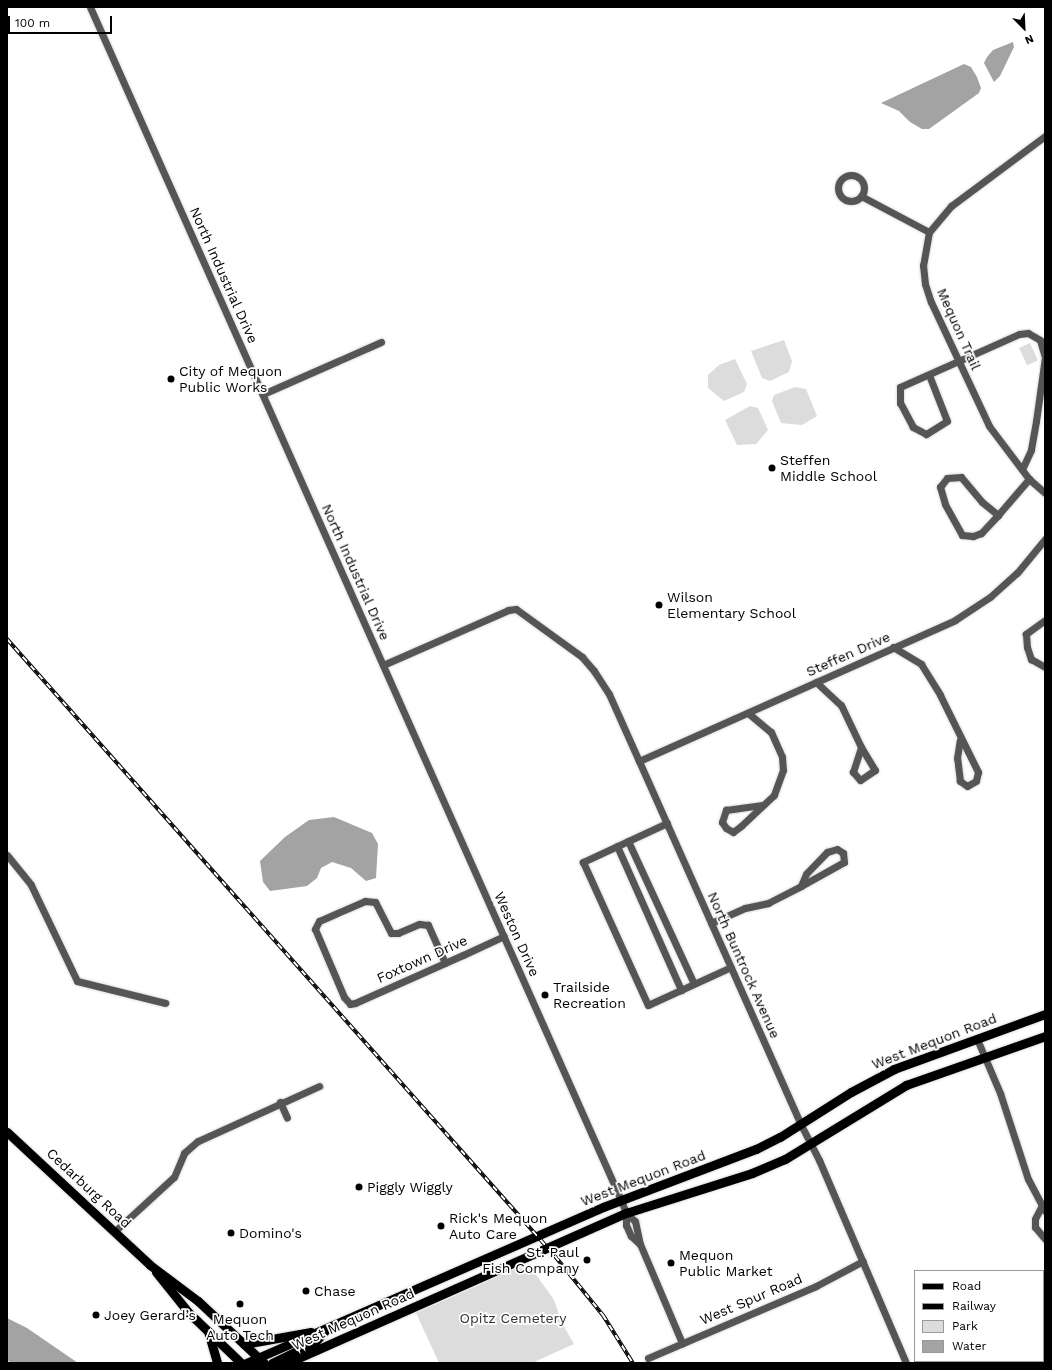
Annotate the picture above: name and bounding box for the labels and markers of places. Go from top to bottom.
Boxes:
place label: City of Mequon Public Works [179,363,283,396]
marker: City of Mequon Public Works [166,374,176,384]
place label: Steffen Middle School [780,452,877,484]
marker: Steffen Middle School [767,463,777,473]
place label: Wilson Elementary School [667,589,796,622]
marker: Wilson Elementary School [654,600,664,610]
place label: Trailside Recreation [553,979,626,1012]
marker: Trailside Recreation [540,990,550,1000]
place label: Piggly Wiggly [367,1179,453,1195]
marker: Piggly Wiggly [354,1182,364,1192]
place label: Rick's Mequon Auto Care [449,1210,547,1242]
marker: Rick's Mequon Auto Care [436,1221,446,1231]
place label: Domino's [239,1225,302,1241]
marker: Domino's [226,1228,236,1238]
place label: St. Paul Fish Company [482,1244,579,1276]
place label: Mequon Public Market [679,1247,773,1280]
marker: St. Paul Fish Company [582,1255,592,1265]
marker: Mequon Public Market [666,1258,676,1268]
place label: Chase [314,1283,356,1299]
marker: Chase [301,1286,311,1296]
marker: Mequon Auto Tech [235,1299,245,1309]
place label: Joey Gerard’s [104,1307,196,1323]
marker: Joey Gerard’s [91,1310,101,1320]
place label: Mequon Auto Tech [206,1311,274,1344]

